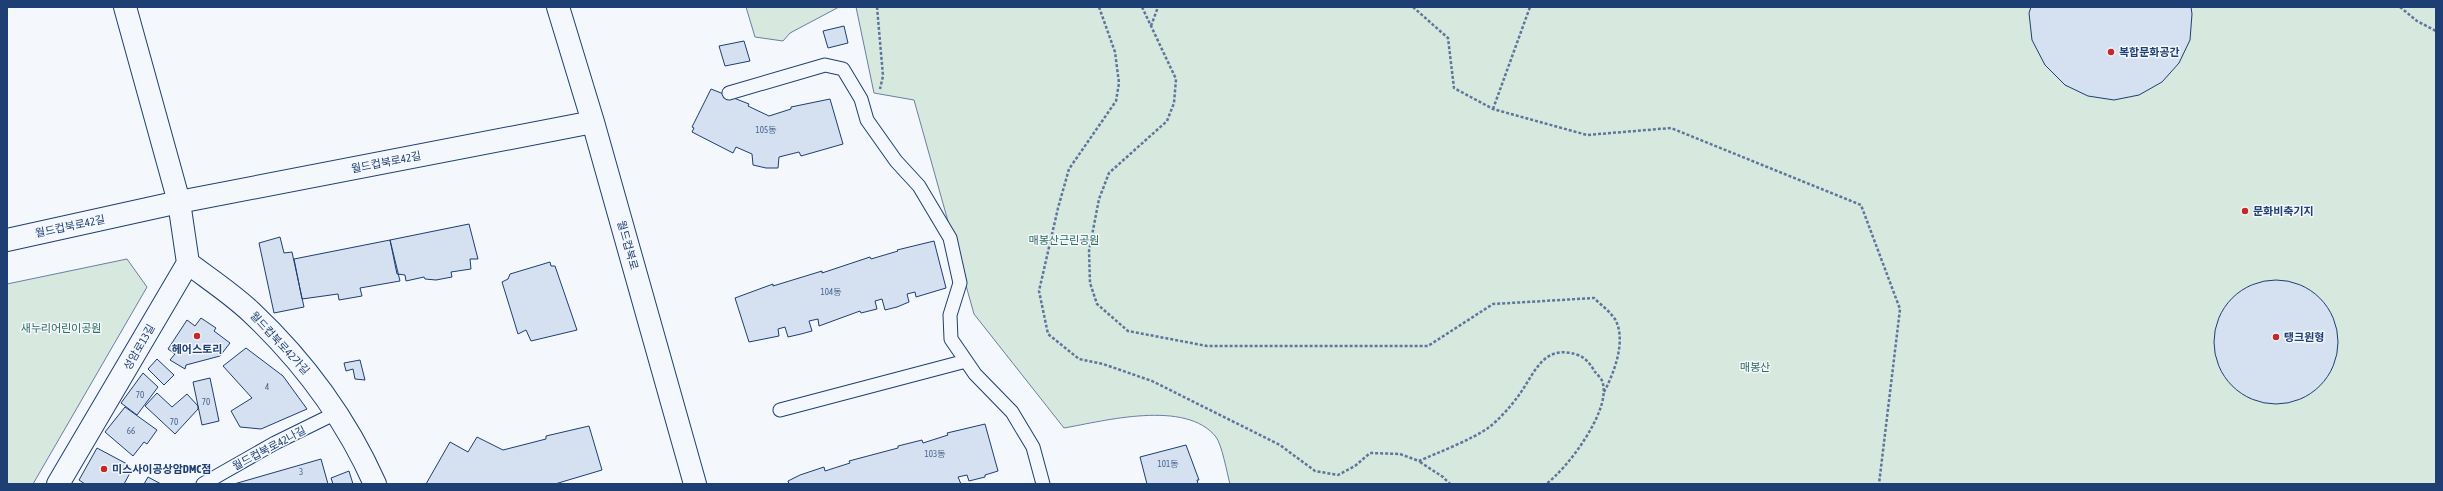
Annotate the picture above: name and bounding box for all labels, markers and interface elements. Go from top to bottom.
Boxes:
place label: 복합문화공간 [2119,46,2180,58]
marker: 복합문화공간 [2106,47,2116,57]
house number: 105동 [756,125,776,135]
street label: 월드컵북로42길 [350,149,422,175]
place label: 문화비축기지 [2253,205,2314,217]
marker: 문화비축기지 [2240,206,2250,216]
street label: 월드컵북로42길 [34,213,106,239]
street label: 월드컵북로 [615,219,641,271]
park label: 매봉산근린공원 [1029,234,1099,246]
house number: 104동 [821,287,841,297]
street label: 월드컵북로42가길 [248,309,312,377]
park label: 새누리어린이공원 [21,322,101,334]
street label: 성암로13길 [121,322,157,372]
marker: 헤어스토리 [192,331,202,341]
place label: 탱크원형 [2284,331,2324,343]
marker: 탱크원형 [2271,332,2281,342]
place label: 헤어스토리 [172,343,222,355]
park label: 매봉산 [1740,361,1770,373]
house number: 4 [265,382,269,392]
house number: 70 [136,390,144,400]
house number: 70 [202,397,210,407]
house number: 70 [170,417,178,427]
street label: 월드컵북로42나길 [230,424,308,472]
house number: 66 [127,426,135,436]
house number: 103동 [925,449,945,459]
house number: 101동 [1158,459,1178,469]
place label: 미스사이공상암DMC점 [112,463,211,475]
marker: 미스사이공상암DMC점 [99,464,109,474]
house number: 3 [299,467,303,477]

